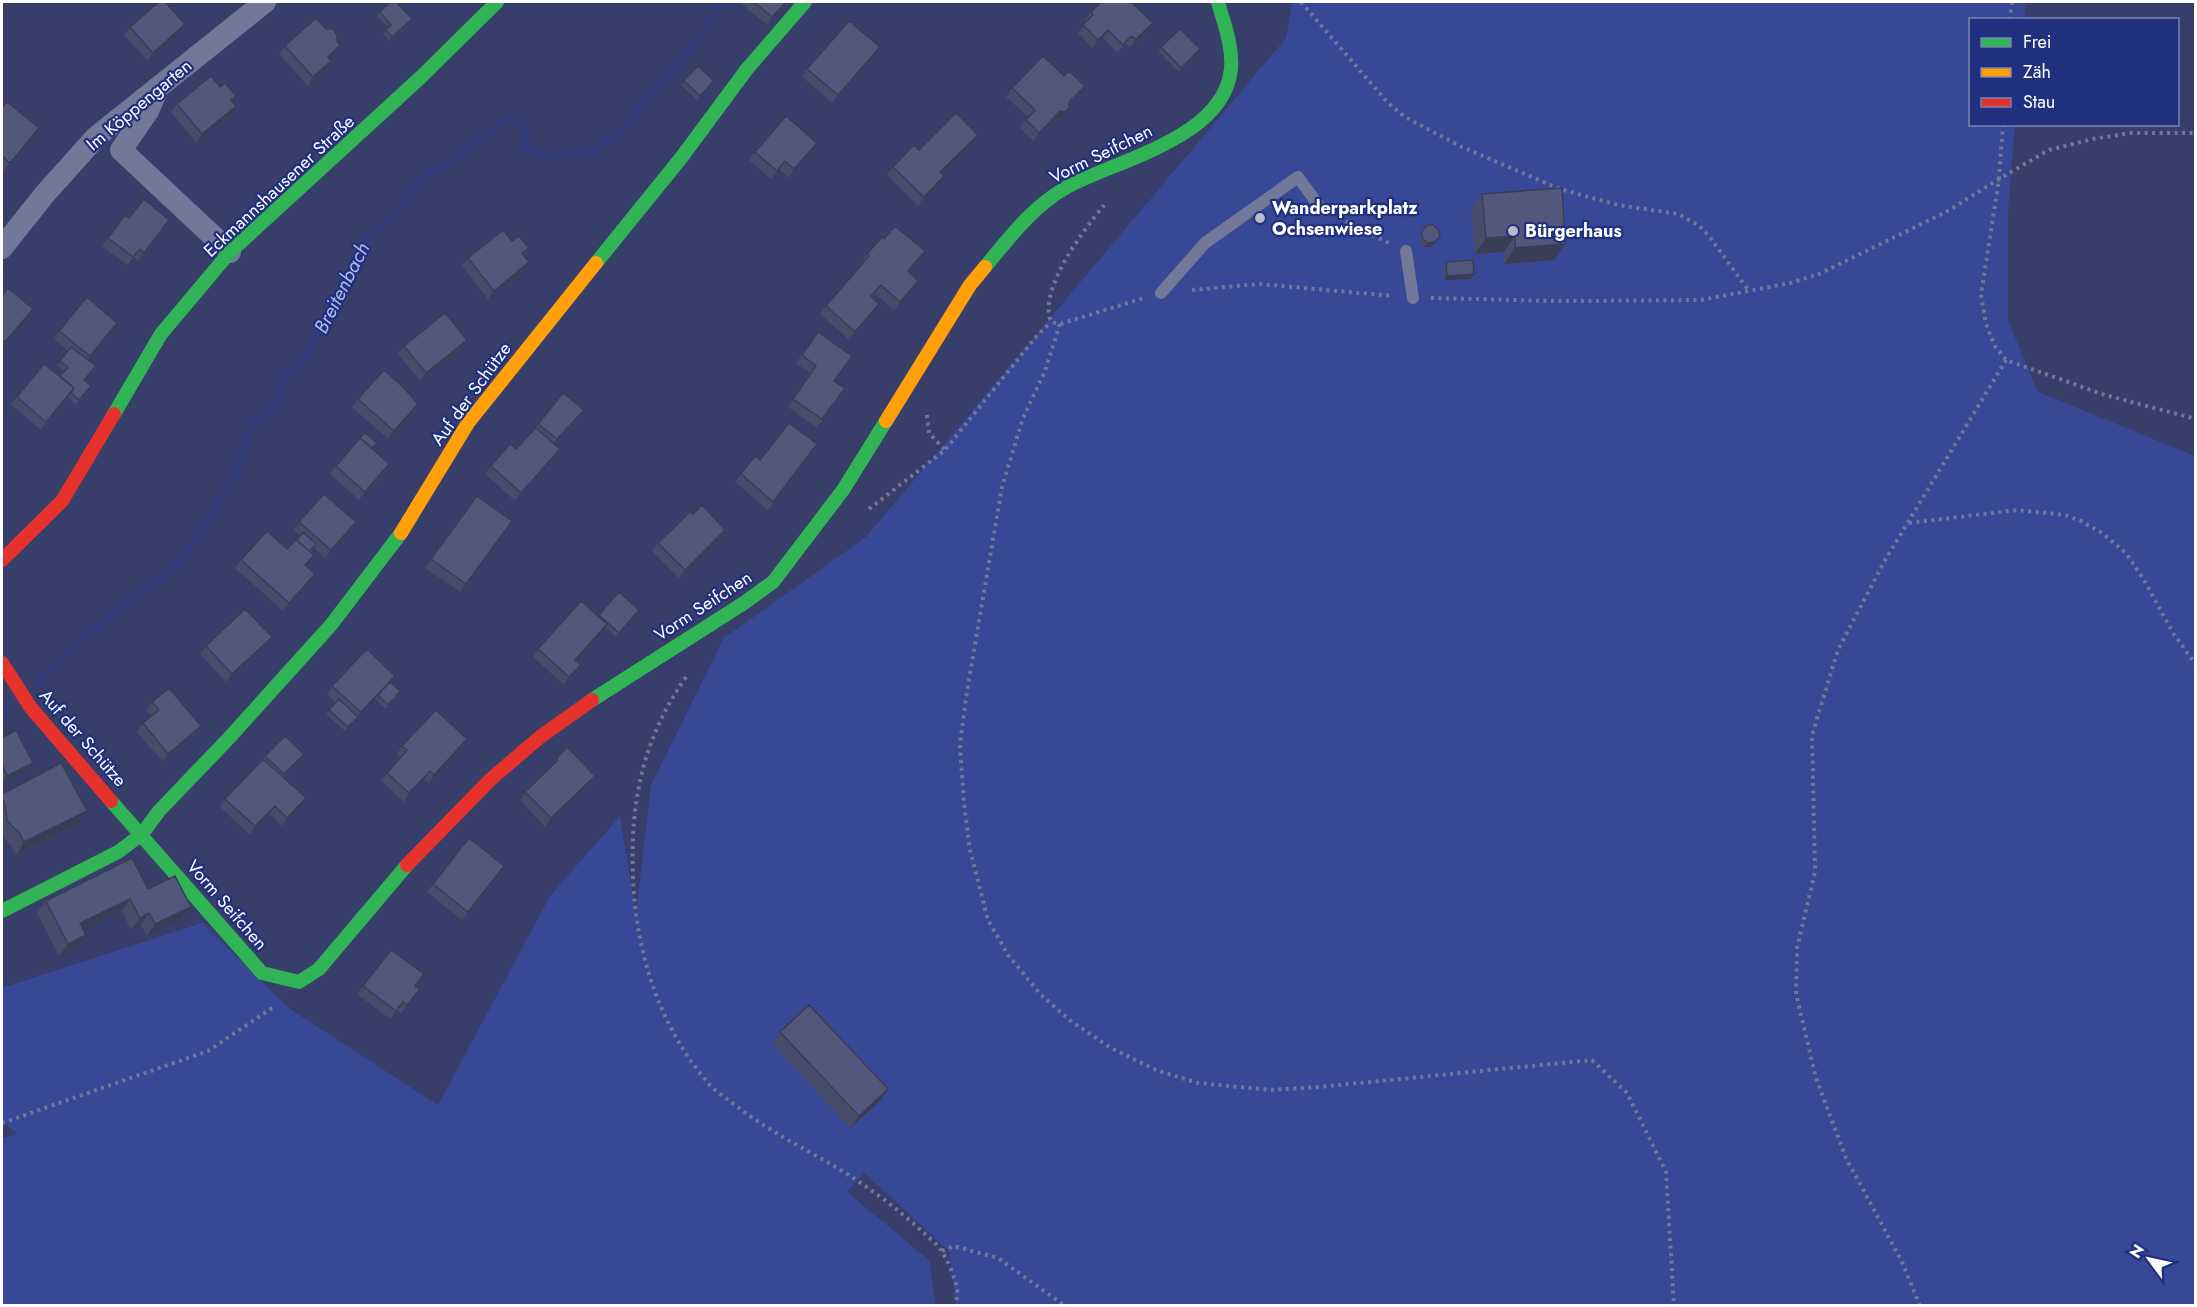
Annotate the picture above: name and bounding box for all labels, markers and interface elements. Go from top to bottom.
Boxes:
legend [1969,18,2179,126]
text: Frei [2023,29,2052,55]
street label: Im Köppengarten [81,53,197,157]
text: Zäh [2023,59,2051,85]
text: Stau [2023,89,2055,115]
street label: Eckmannshausener Straße [198,109,360,263]
street label: Vorm Seifchen [1045,118,1157,190]
place label: Wanderparkplatz Ochsenwiese [1272,195,1418,242]
marker: Wanderparkplatz Ochsenwiese [1253,211,1267,225]
place label: Bürgerhaus [1525,218,1622,244]
marker: Bürgerhaus [1506,224,1520,238]
water label: Breitenbach [307,237,377,339]
street label: Auf der Schütze [425,337,517,451]
street label: Vorm Seifchen [649,565,757,647]
street label: Auf der Schütze [33,684,133,792]
street label: Vorm Seifchen [181,854,273,956]
north arrow [2119,1229,2179,1289]
text: N [2124,1240,2150,1263]

